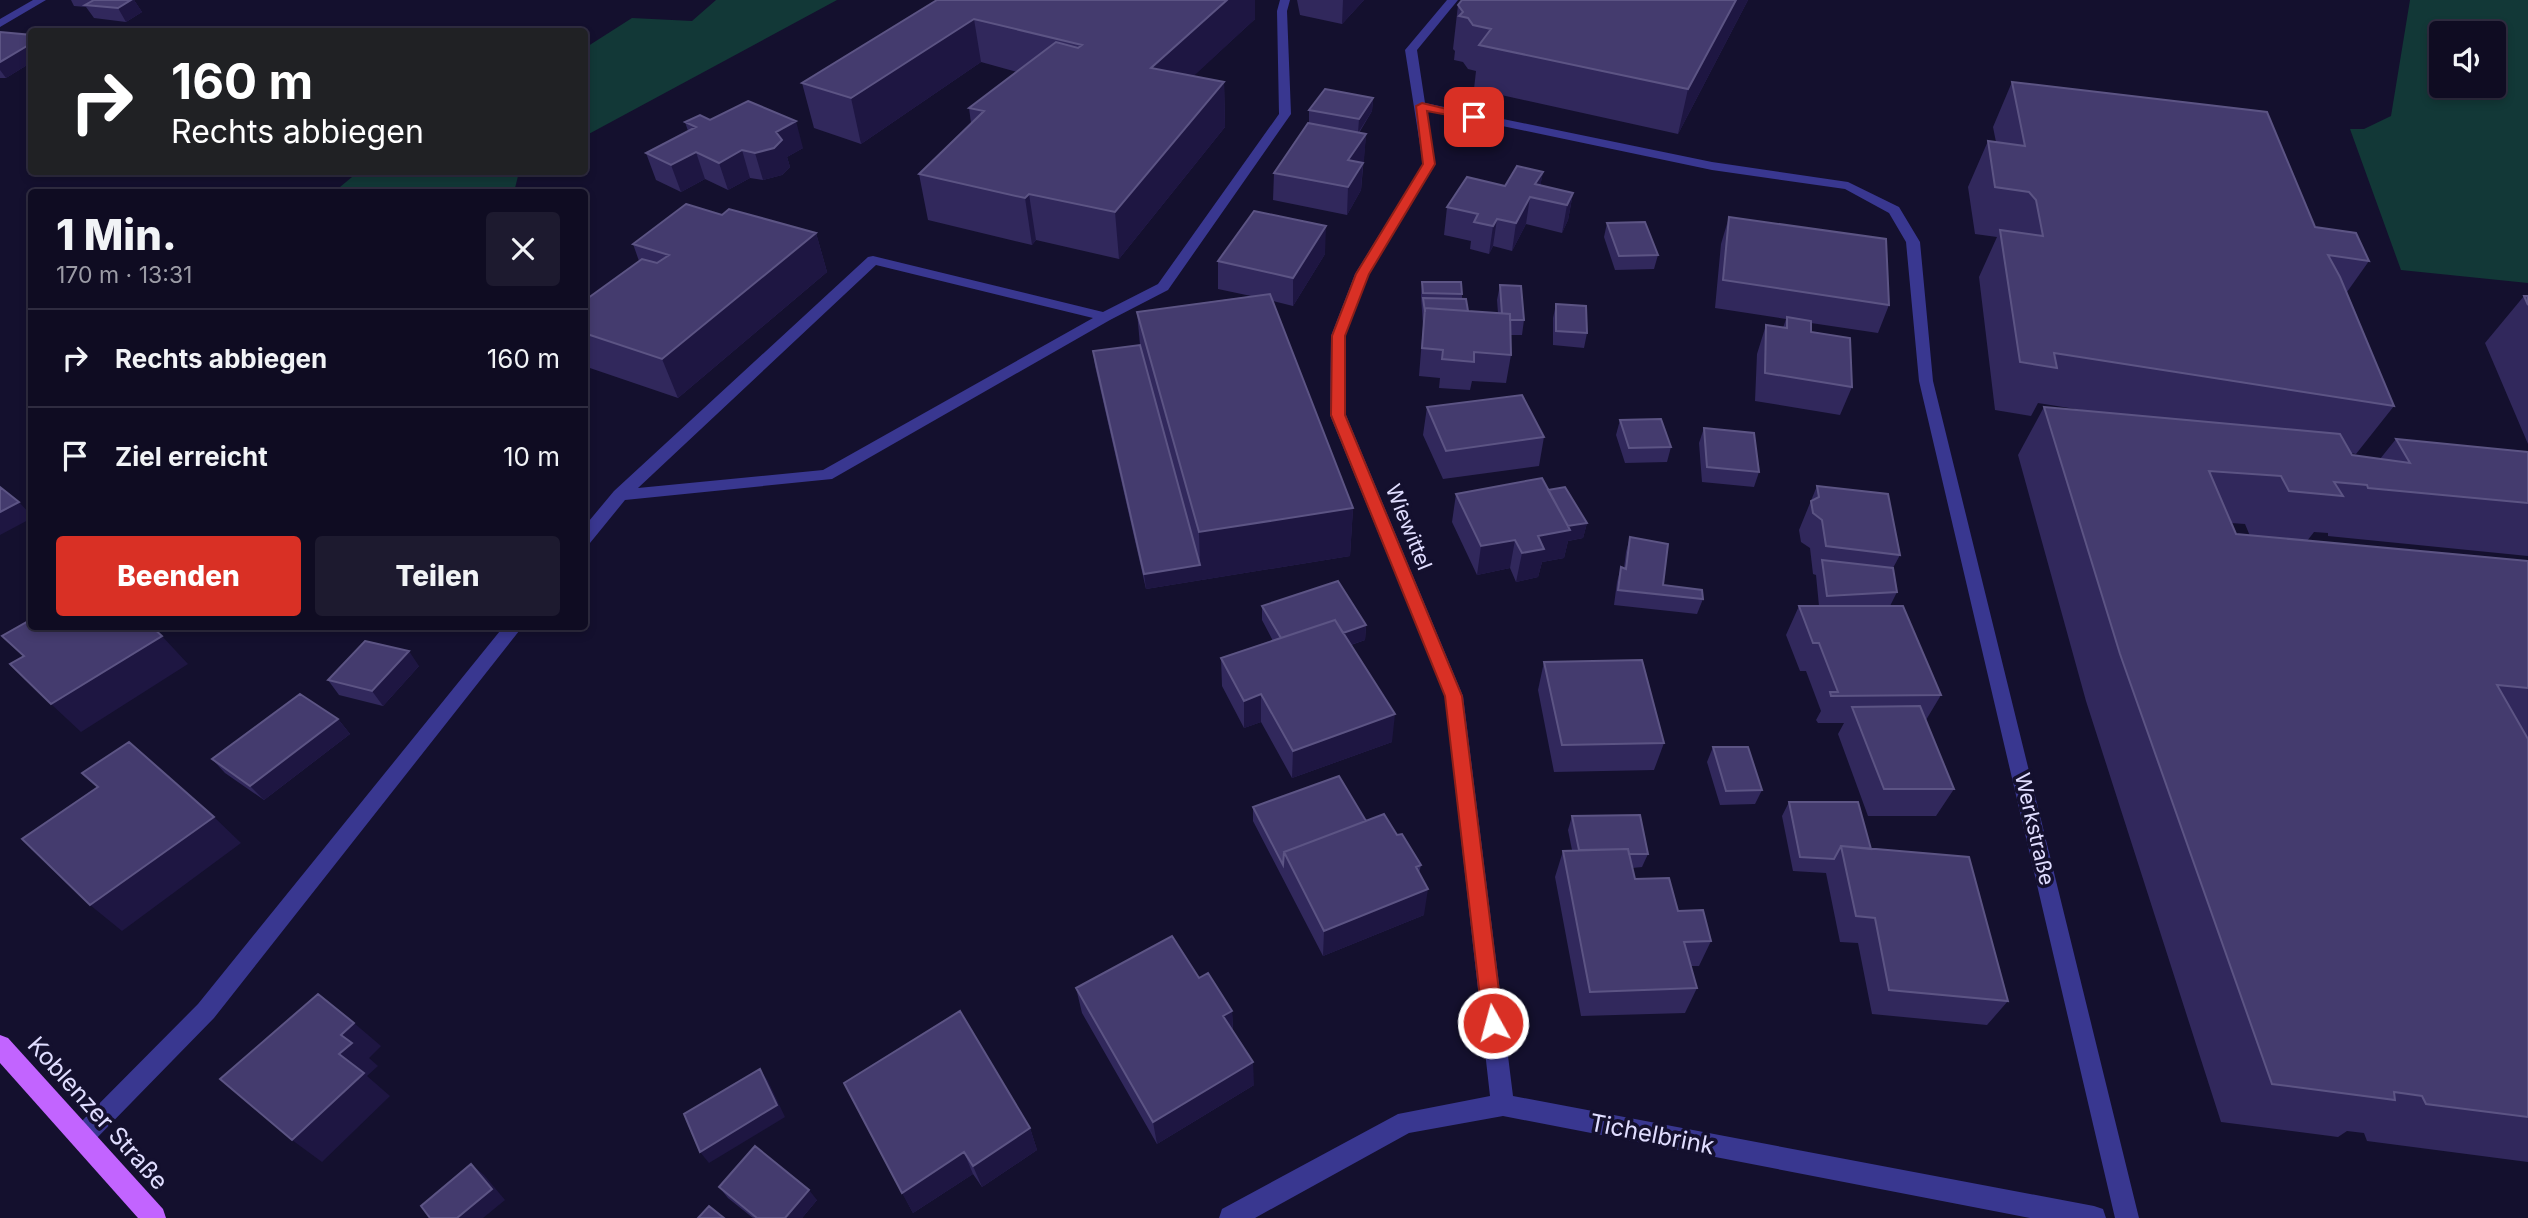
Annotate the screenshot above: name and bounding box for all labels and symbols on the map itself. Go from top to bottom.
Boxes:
pin [1444,87,1504,147]
street label: Wiewittel [1381,480,1437,574]
street label: Werkstraße [2010,770,2060,888]
position arrow [1456,986,1530,1060]
street label: Koblenzer Straße [22,1031,174,1195]
street label: Tichelbrink [1587,1108,1717,1160]

